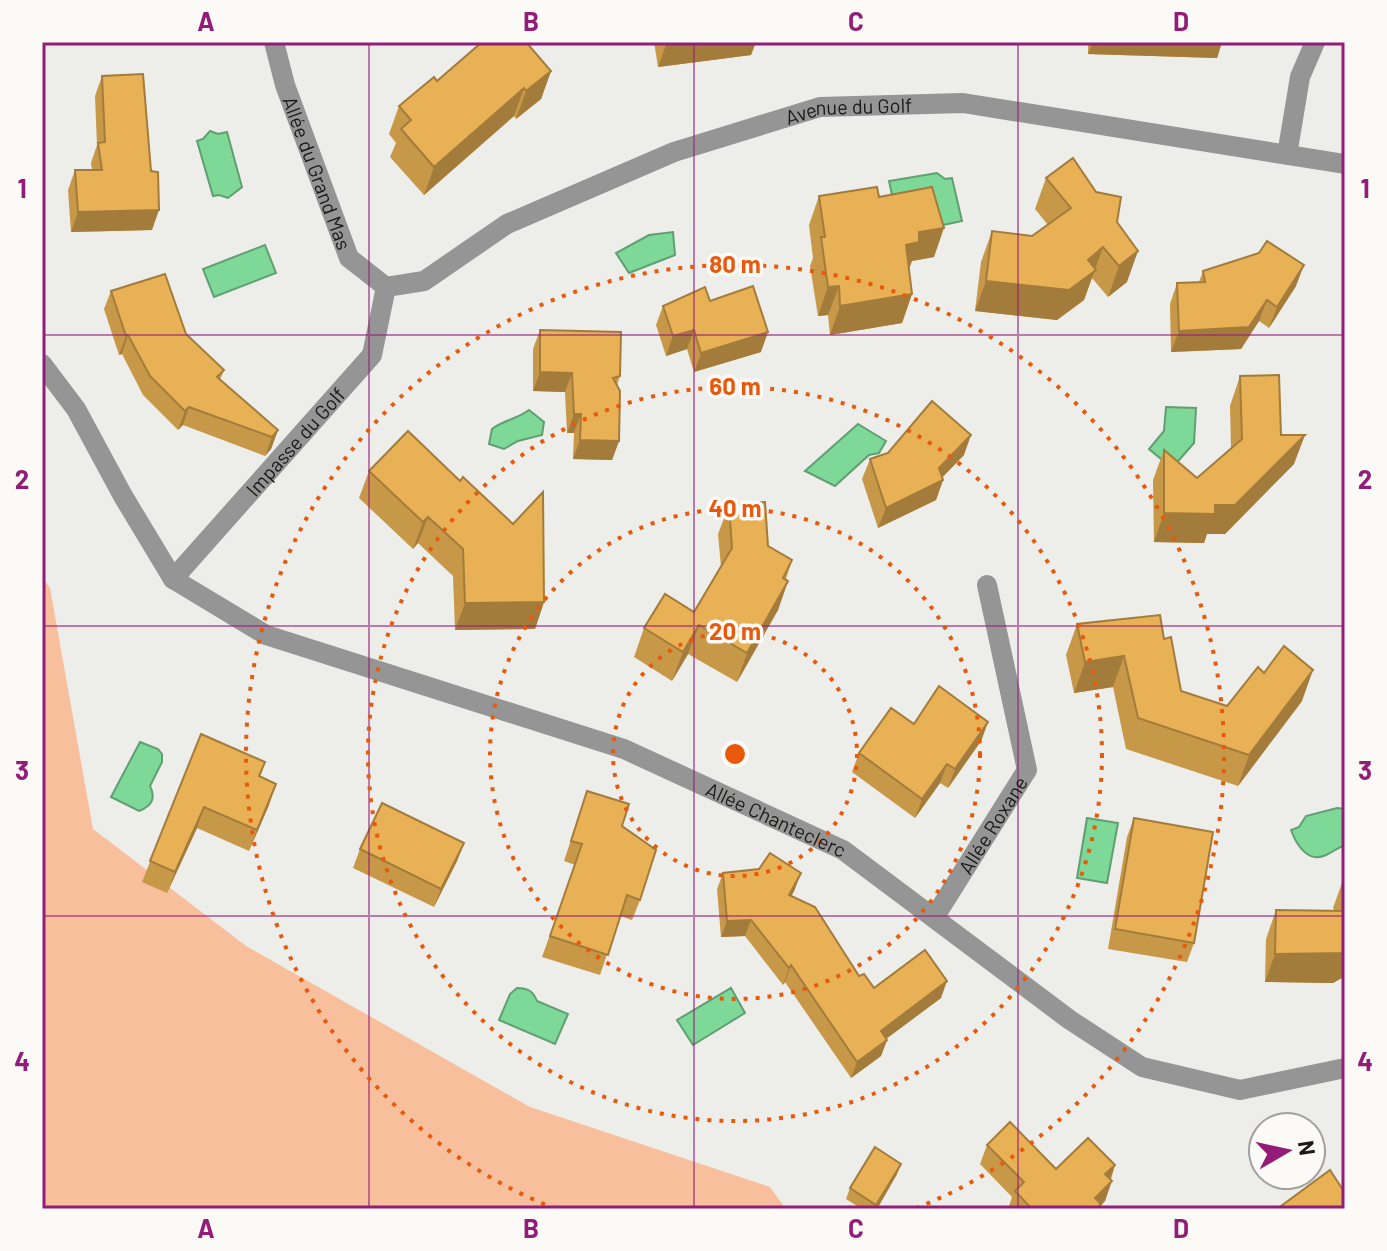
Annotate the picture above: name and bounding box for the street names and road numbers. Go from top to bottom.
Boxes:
street label: Avenue du Golf [782,92,913,129]
street label: Allée du Grand Mas [278,93,357,253]
street label: Impasse du Golf [241,382,350,501]
street label: Allée Roxane [953,772,1032,878]
street label: Allée Chanteclerc [702,777,850,862]

